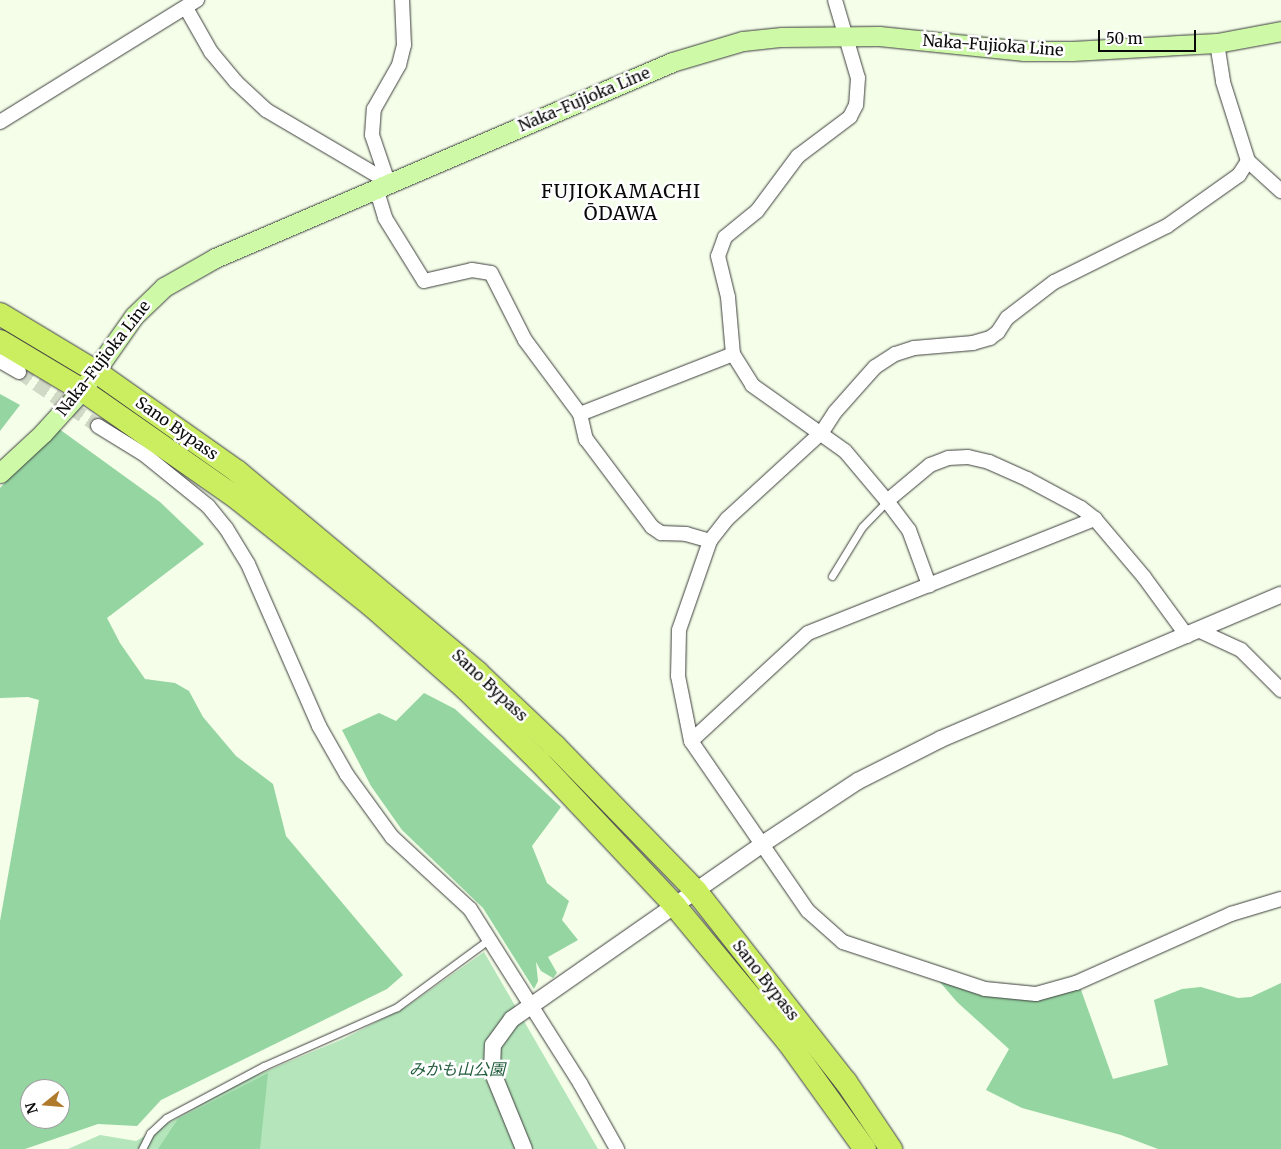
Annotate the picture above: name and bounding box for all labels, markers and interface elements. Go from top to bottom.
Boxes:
scale bar [1101,20,1198,52]
text: 50 m [1106,29,1143,48]
street label: Naka-Fujioka Line [922,31,1064,59]
street label: Naka-Fujioka Line [515,63,653,135]
district label: FUJIOKAMACHI ŌDAWA [539,181,703,225]
street label: Naka-Fujioka Line [52,296,154,420]
street label: Sano Bypass [132,392,222,464]
street label: Sano Bypass [448,645,532,725]
street label: Sano Bypass [729,936,803,1024]
park label: みかも山公園 [409,1059,505,1079]
north arrow [20,1079,70,1129]
text: N [21,1100,42,1116]

